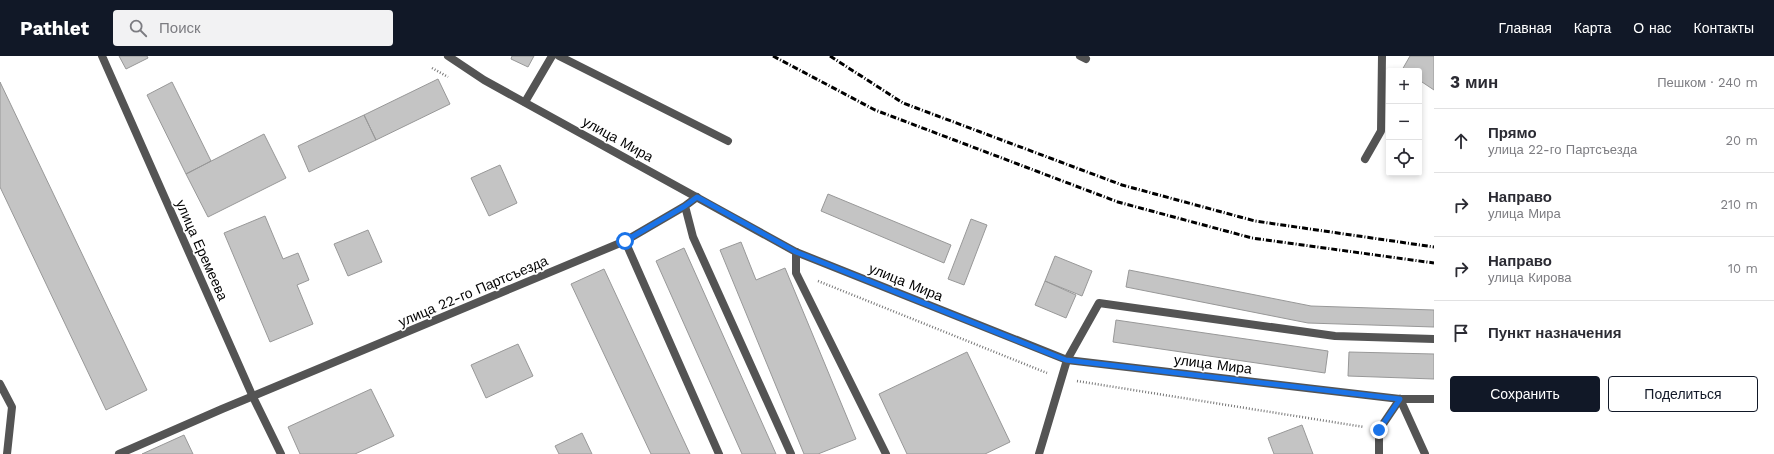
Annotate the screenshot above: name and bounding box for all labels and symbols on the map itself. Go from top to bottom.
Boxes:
street label: улица Мира [580,113,656,165]
street label: улица Еремеева [173,197,231,303]
route start [616,232,634,250]
street label: улица 22-го Партсъезда [396,252,550,330]
street label: улица Мира [867,260,945,304]
street label: улица Мира [1173,351,1253,377]
route end [1370,421,1388,439]

